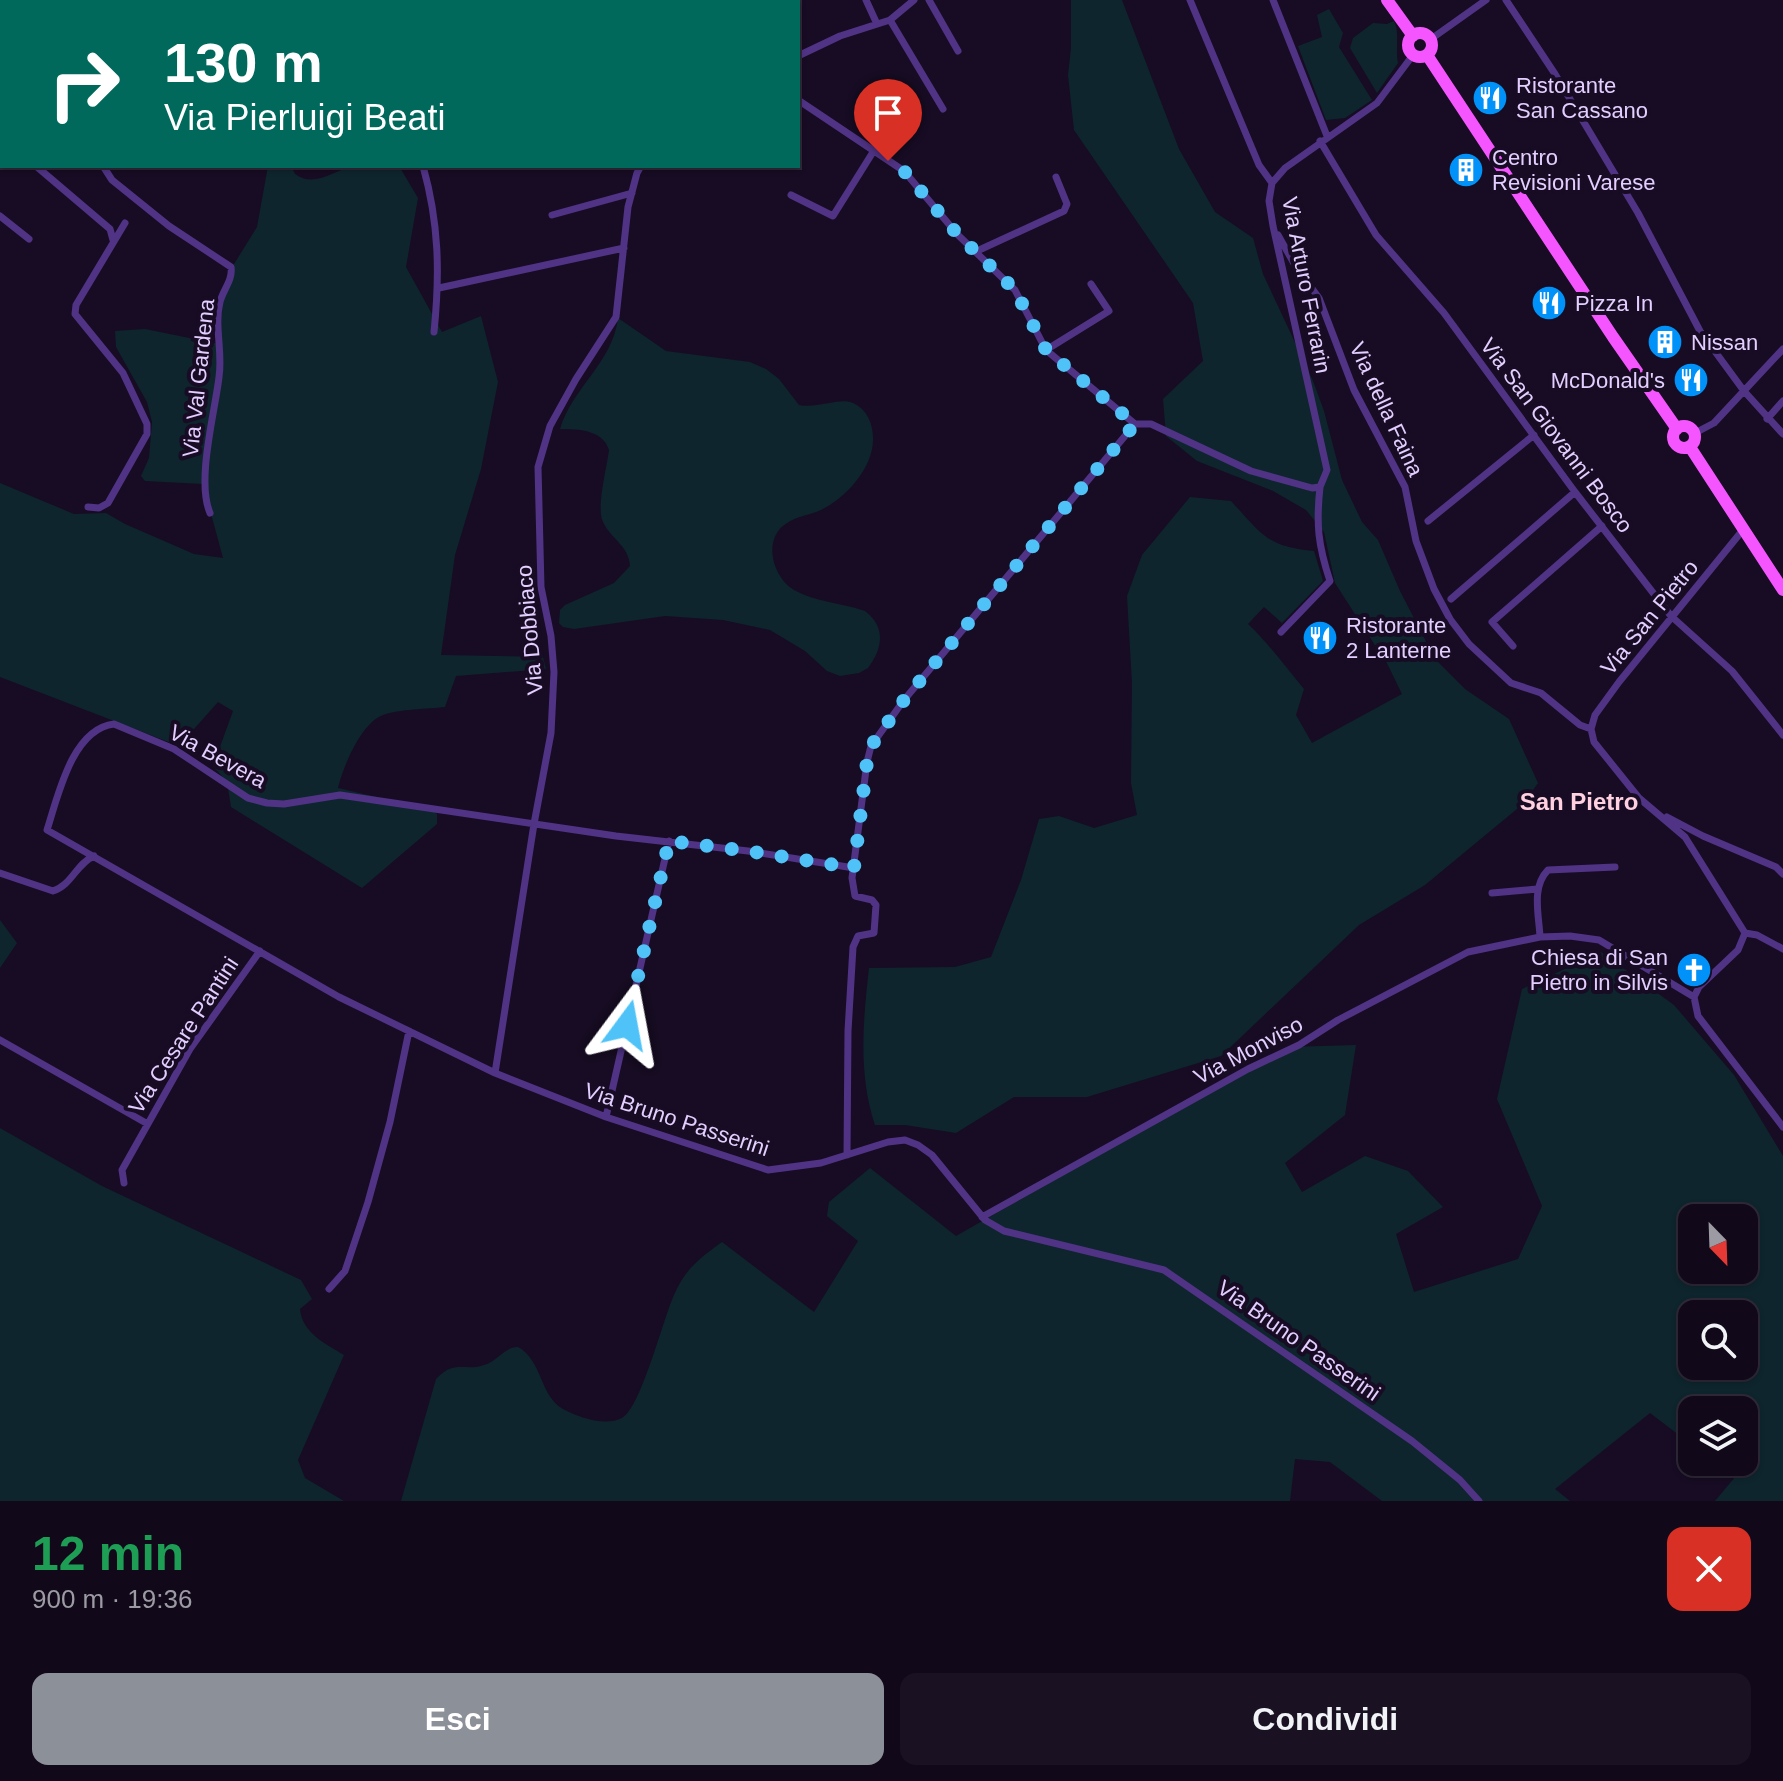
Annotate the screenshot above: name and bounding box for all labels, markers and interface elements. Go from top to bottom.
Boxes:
text: 130 m [164,31,323,94]
icon: right [32,32,136,136]
place label: Ristorante San Cassano [1516,73,1648,123]
pin [854,79,922,161]
restaurant icon: Ristorante San Cassano [1471,79,1509,117]
icon: arrive [866,91,910,135]
text: Via Pierluigi Beati [164,97,446,138]
place label: Centro Revisioni Varese [1492,145,1655,195]
building icon: Centro Revisioni Varese [1447,151,1485,189]
street label: Via Arturo Ferrarin [1277,195,1336,376]
restaurant icon: Pizza In [1530,284,1568,322]
place label: Pizza In [1575,291,1653,316]
street label: Via Val Gardena [178,297,219,459]
building icon: Nissan [1646,323,1684,361]
place label: Nissan [1691,330,1758,355]
street label: Via San Giovanni Bosco [1475,333,1638,537]
street label: Via della Faina [1345,338,1429,481]
restaurant icon: McDonald's [1672,361,1710,399]
place label: McDonald's [1551,368,1665,393]
street label: Via San Pietro [1596,555,1703,680]
street label: Via Dobbiaco [511,564,548,696]
place label: Ristorante 2 Lanterne [1346,613,1451,663]
restaurant icon: Ristorante 2 Lanterne [1301,619,1339,657]
street label: Via Bevera [165,720,271,794]
district label: San Pietro [1520,788,1638,815]
place label: Chiesa di San Pietro in Silvis [1530,945,1668,995]
church icon: Chiesa di San Pietro in Silvis [1675,951,1713,989]
street label: Via Cesare Pantini [123,952,243,1118]
position arrow [585,983,669,1067]
street label: Via Monviso [1190,1011,1307,1090]
street label: Via Bruno Passerini [581,1078,772,1161]
north arrow [1678,1204,1758,1284]
map controls [1678,1204,1758,1476]
street label: Via Bruno Passerini [1213,1275,1385,1406]
button: search [1678,1300,1758,1380]
button: layers [1678,1396,1758,1476]
text: 12 min [32,1527,184,1580]
button: close [1667,1527,1751,1611]
text: 900 m · 19:36 [32,1584,192,1614]
button: Esci [32,1673,884,1765]
button: Condividi [900,1673,1751,1765]

